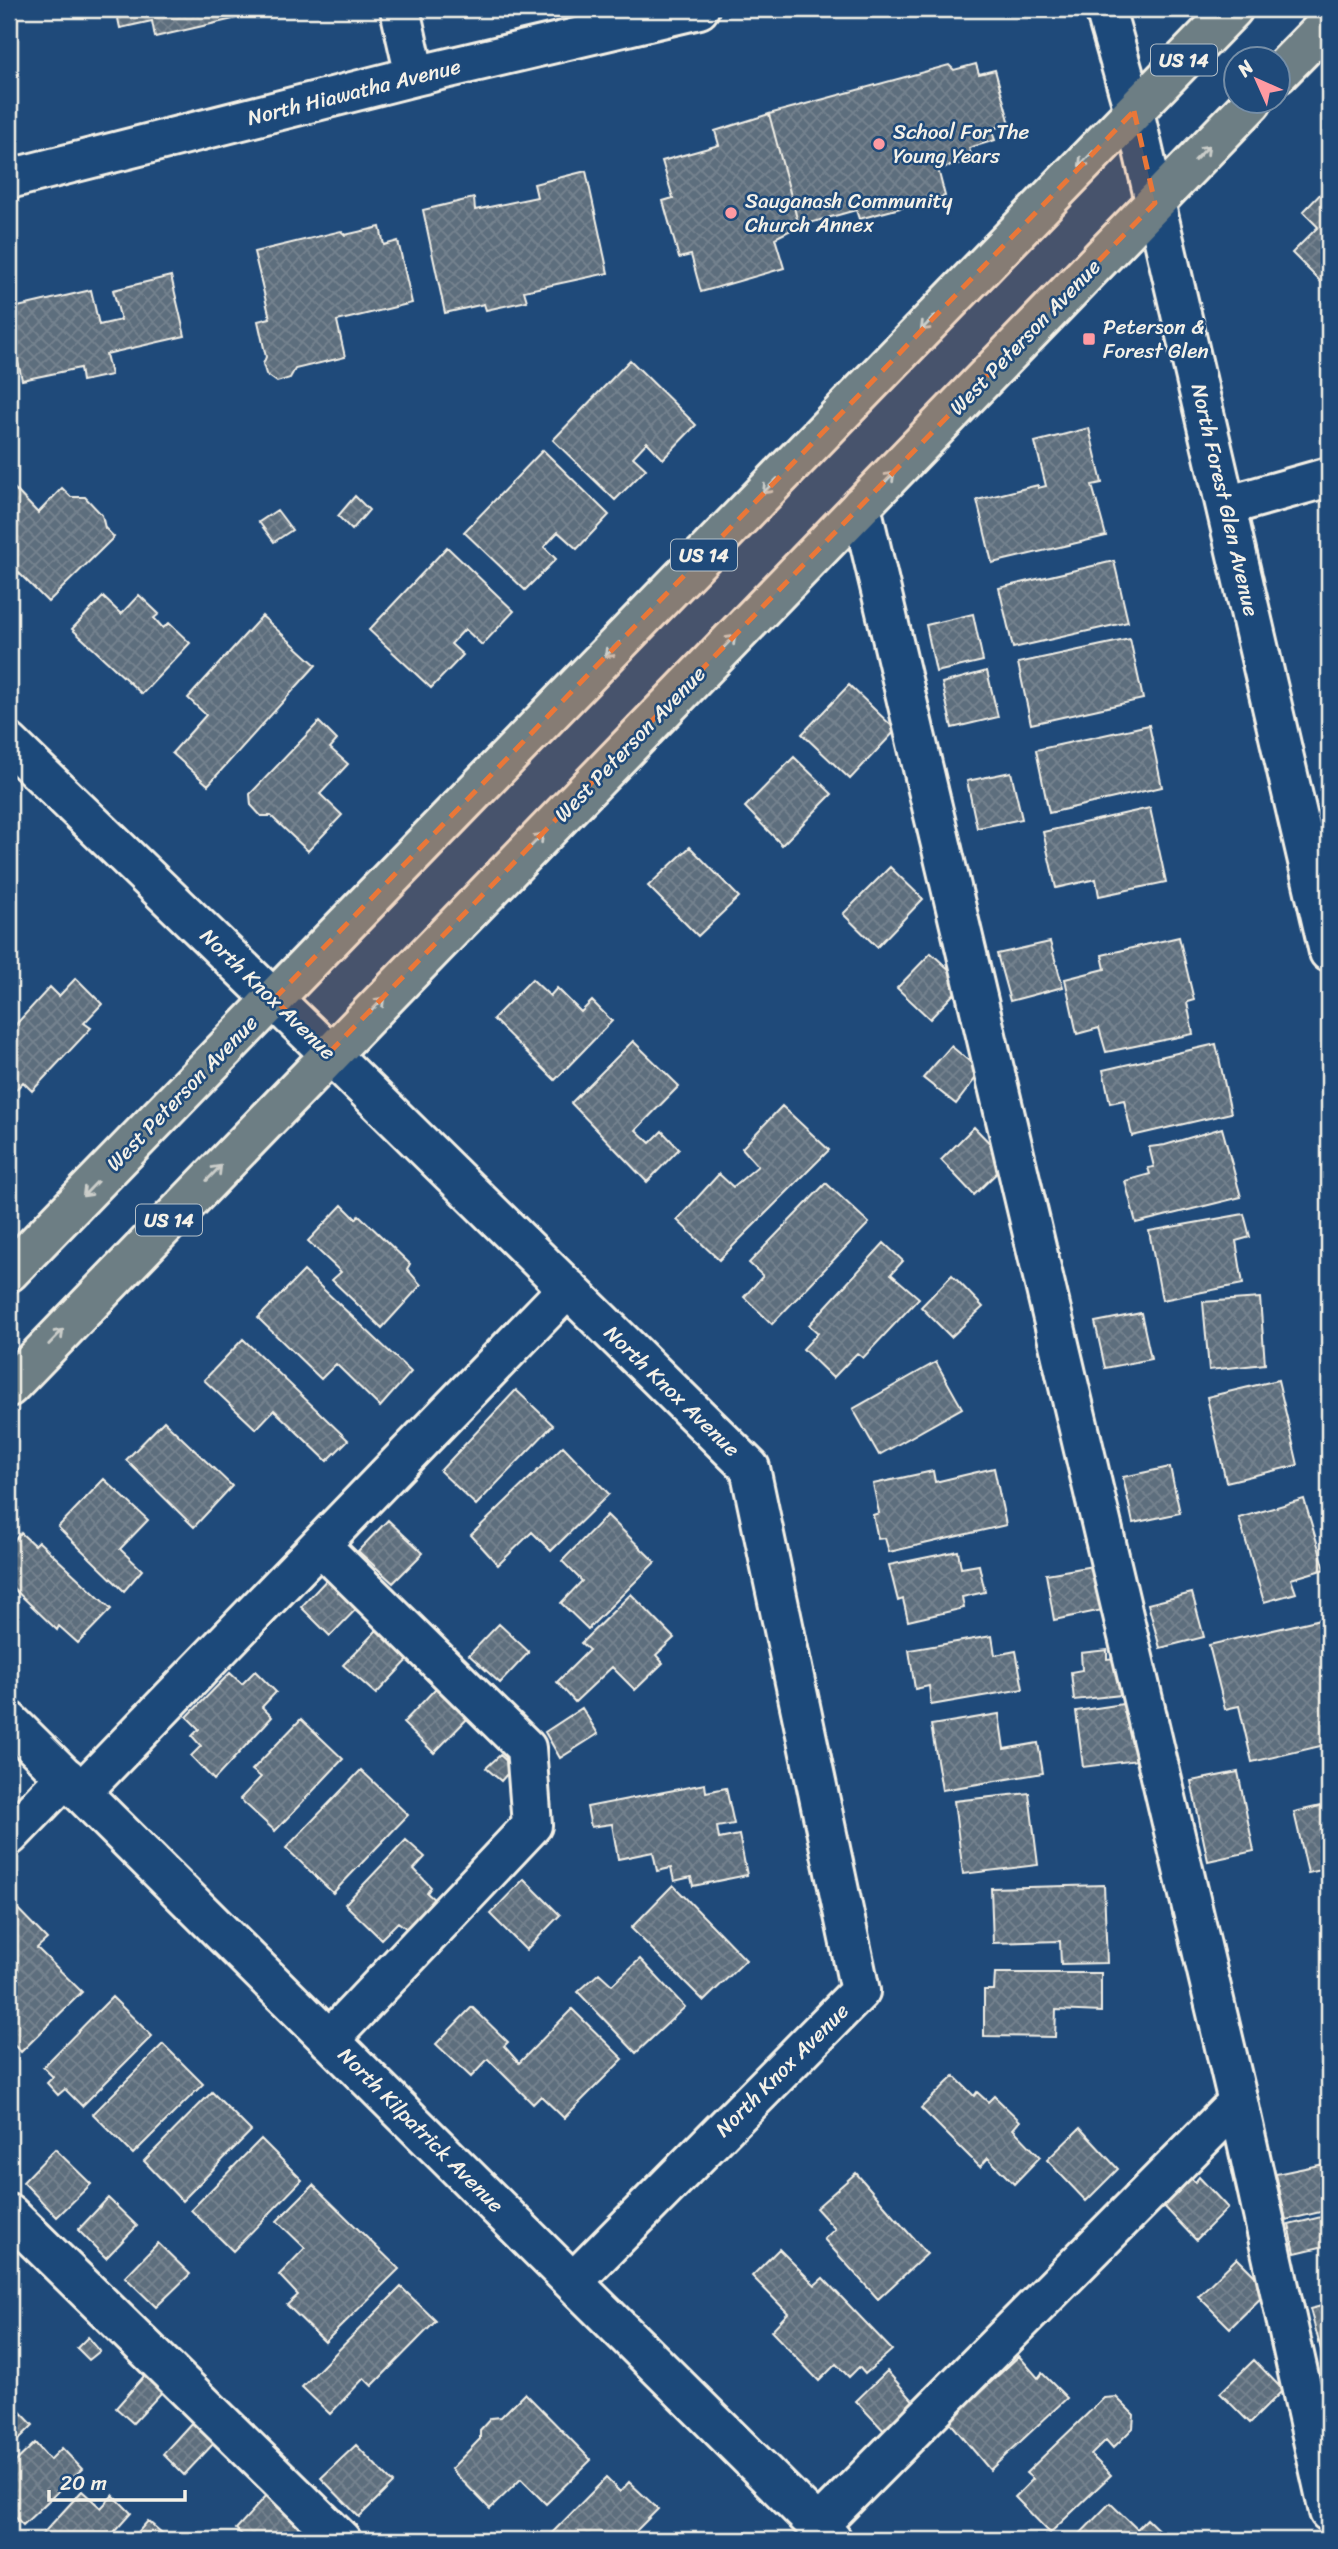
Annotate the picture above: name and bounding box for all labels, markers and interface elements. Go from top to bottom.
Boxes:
road number: US 14 [1151,44,1217,76]
north arrow [1222,46,1292,116]
street label: North Hiawatha Avenue [243,47,465,137]
text: N [1228,51,1262,85]
place label: School For The Young Years [893,113,1030,175]
marker: School For The Young Years [871,136,887,152]
one-way arrow [1193,145,1210,163]
one-way arrow [1078,151,1095,168]
place label: Sauganash Community Church Annex [745,182,953,244]
marker: Sauganash Community Church Annex [723,205,739,221]
street label: West Peterson Avenue [940,249,1111,424]
place label: Peterson & Forest Glen [1103,308,1209,370]
one-way arrow [920,314,937,331]
marker: Peterson & Forest Glen [1081,331,1097,347]
street label: North Forest Glen Avenue [1180,380,1270,621]
one-way arrow [878,471,895,488]
one-way arrow [761,477,778,494]
road number: US 14 [671,540,737,570]
one-way arrow [720,635,737,652]
one-way arrow [603,641,620,658]
street label: West Peterson Avenue [545,656,716,831]
one-way arrow [527,833,544,850]
street label: North Knox Avenue [191,918,345,1070]
one-way arrow [369,996,386,1013]
street label: West Peterson Avenue [97,1005,268,1180]
one-way arrow [205,1165,222,1182]
one-way arrow [81,1180,98,1197]
road number: US 14 [136,1204,202,1236]
street label: North Knox Avenue [595,1315,749,1467]
one-way arrow [48,1329,65,1346]
street label: North Knox Avenue [706,1993,859,2146]
street label: North Kilpatrick Avenue [329,2038,514,2223]
scale bar [49,2458,186,2502]
text: 20 m [60,2464,107,2502]

